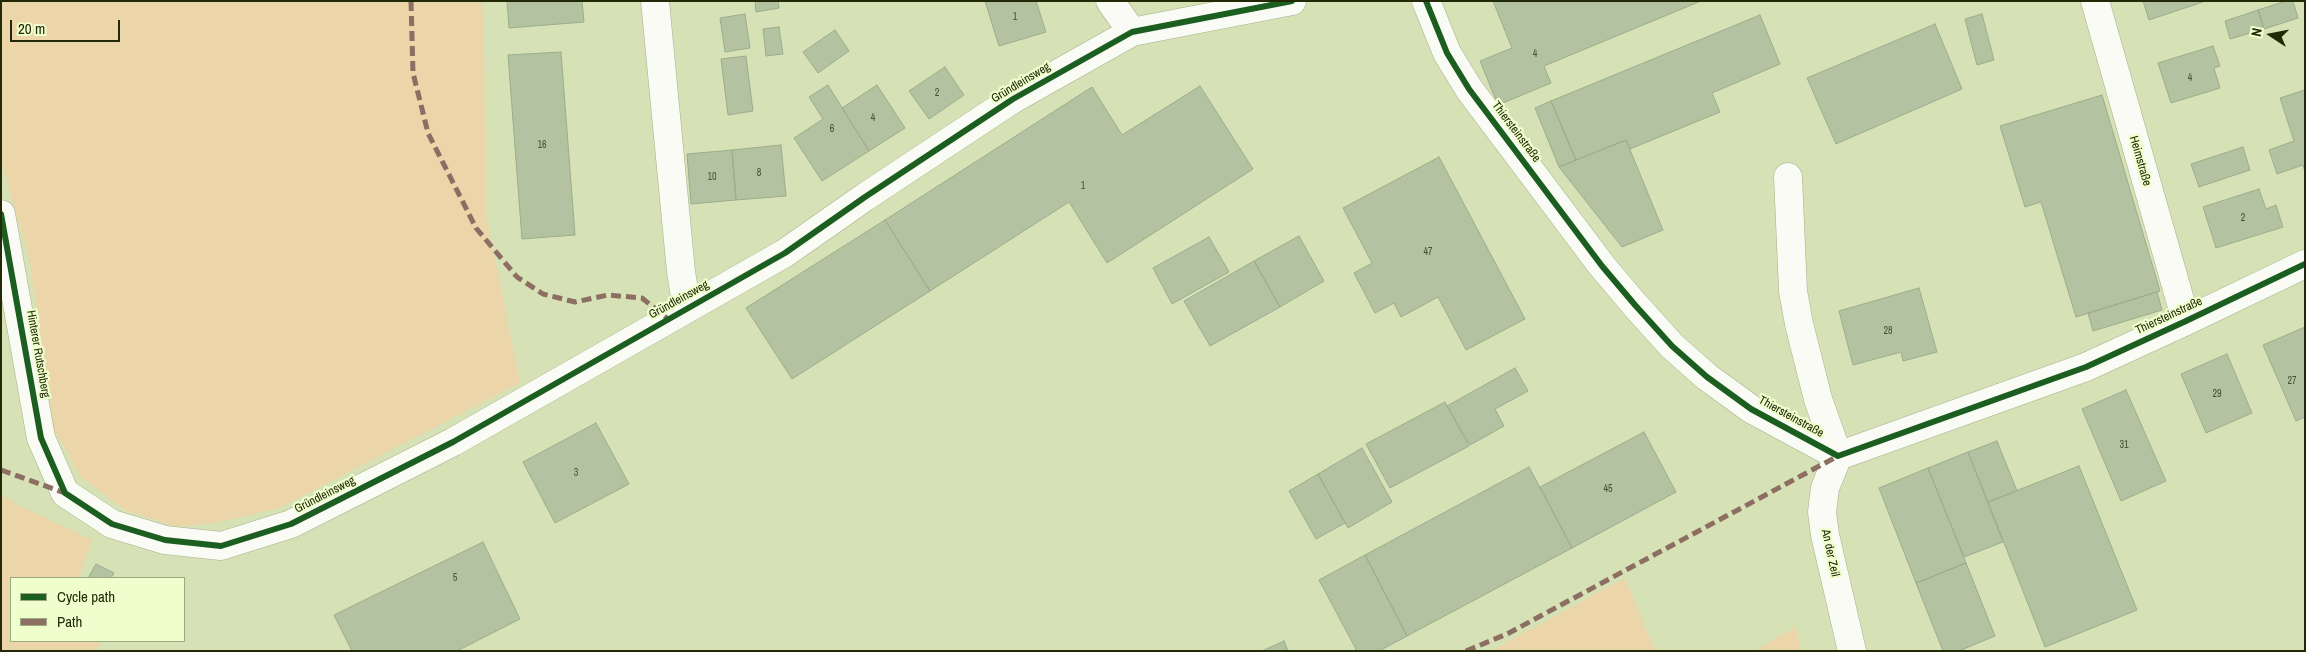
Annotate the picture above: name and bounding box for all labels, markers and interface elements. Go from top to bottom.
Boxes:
scale bar [12,10,122,42]
north arrow [2246,10,2296,60]
house number: 1 [1013,11,1017,23]
text: 20 m [18,18,45,39]
text: N [2247,26,2266,38]
house number: 4 [1533,48,1537,60]
street label: Gründleinsweg [989,60,1053,106]
house number: 4 [2188,72,2192,84]
house number: 2 [935,87,939,99]
street label: Thiersteinstraße [1489,99,1543,165]
house number: 4 [871,112,875,124]
house number: 6 [830,123,834,135]
street label: Heimstraße [2126,134,2154,188]
house number: 16 [537,139,547,151]
house number: 8 [757,167,761,179]
house number: 10 [707,171,717,183]
house number: 1 [1081,180,1085,192]
house number: 2 [2241,212,2245,224]
house number: 47 [1423,246,1433,258]
street label: Gründleinsweg [647,278,711,322]
street label: Thiersteinstraße [2133,294,2205,338]
street label: Hinterer Rutschberg [23,309,53,399]
house number: 28 [1883,325,1893,337]
house number: 27 [2287,375,2297,387]
house number: 29 [2212,388,2222,400]
street label: Thiersteinstraße [1756,393,1826,441]
house number: 31 [2119,439,2129,451]
house number: 3 [574,467,578,479]
street label: Gründleinsweg [292,474,358,516]
house number: 45 [1603,483,1613,495]
street label: An der Zeil [1818,528,1842,578]
house number: 5 [453,572,457,584]
legend [10,577,185,642]
text: Cycle path [57,586,115,607]
text: Path [57,611,82,632]

